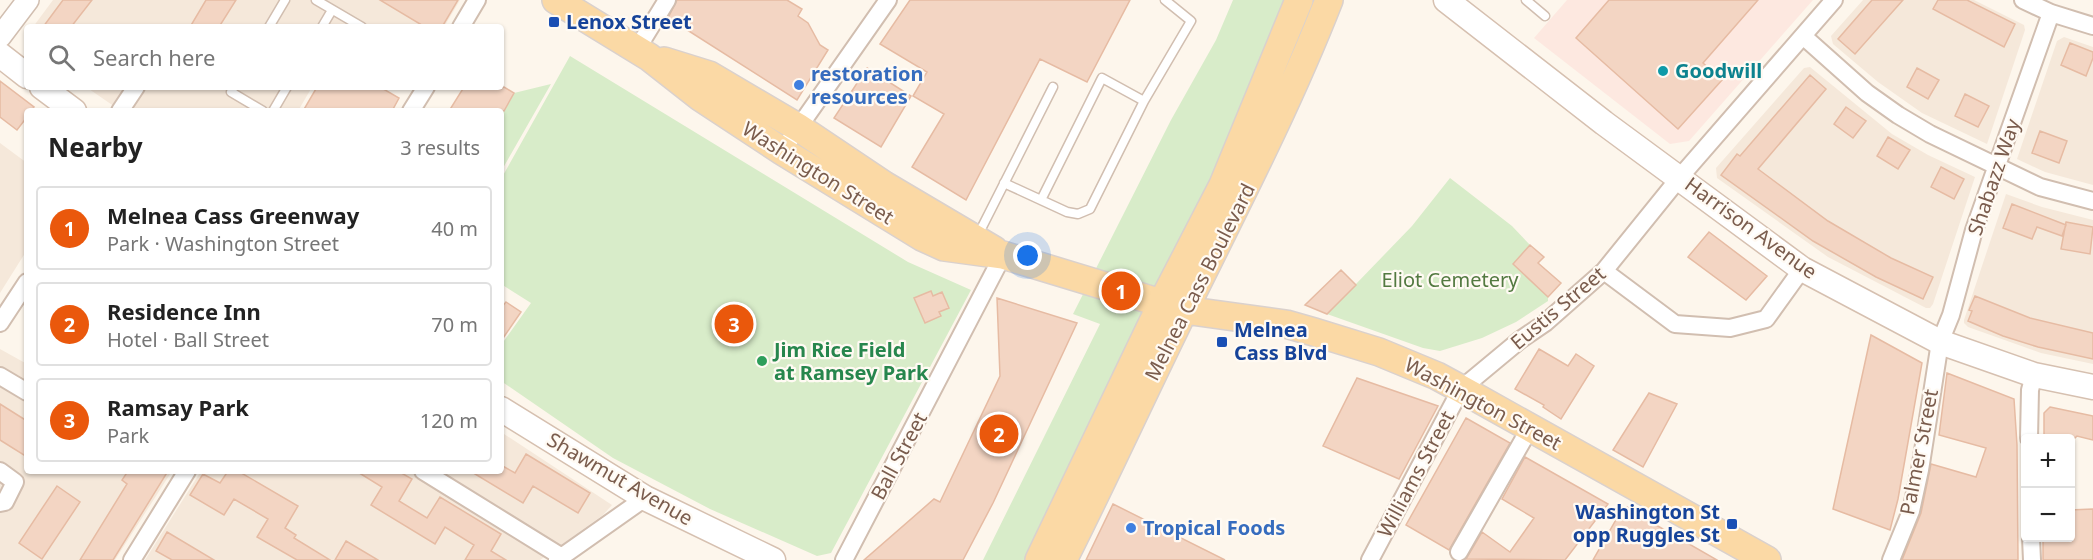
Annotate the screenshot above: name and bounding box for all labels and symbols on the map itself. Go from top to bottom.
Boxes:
place label: Lenox Street [566,8,692,35]
marker: Lenox Street [547,15,561,29]
place label: Goodwill [1675,57,1762,84]
place label: restoration resources [811,60,923,110]
marker: Goodwill [1656,64,1670,78]
marker: restoration resources [792,78,806,92]
street label: Shabazz Way [1961,114,2026,239]
street label: Washington Street [737,115,899,230]
street label: Harrison Avenue [1680,170,1823,285]
street label: Melnea Cass Boulevard [1138,179,1261,385]
your location [1013,241,1042,270]
street label: Eustis Street [1505,260,1611,355]
park label: Eliot Cemetery [1382,266,1519,293]
pin: 1 [1102,268,1140,314]
pin: 3 [714,302,754,346]
place label: Melnea Cass Blvd [1234,316,1327,366]
marker: Melnea Cass Blvd [1215,335,1229,349]
place label: Jim Rice Field at Ramsey Park [772,336,929,386]
street label: Washington Street [1400,351,1566,456]
marker: Jim Rice Field at Ramsey Park [755,354,769,368]
street label: Palmer Street [1893,387,1944,517]
street label: Williams Street [1371,406,1460,542]
street label: Ball Street [864,407,933,504]
pin: 2 [980,412,1018,456]
street label: Shawmut Avenue [542,426,698,531]
place label: Washington St opp Ruggles St [1573,498,1720,548]
place label: Tropical Foods [1143,514,1285,541]
marker: Washington St opp Ruggles St [1725,517,1739,531]
marker: Tropical Foods [1124,521,1138,535]

